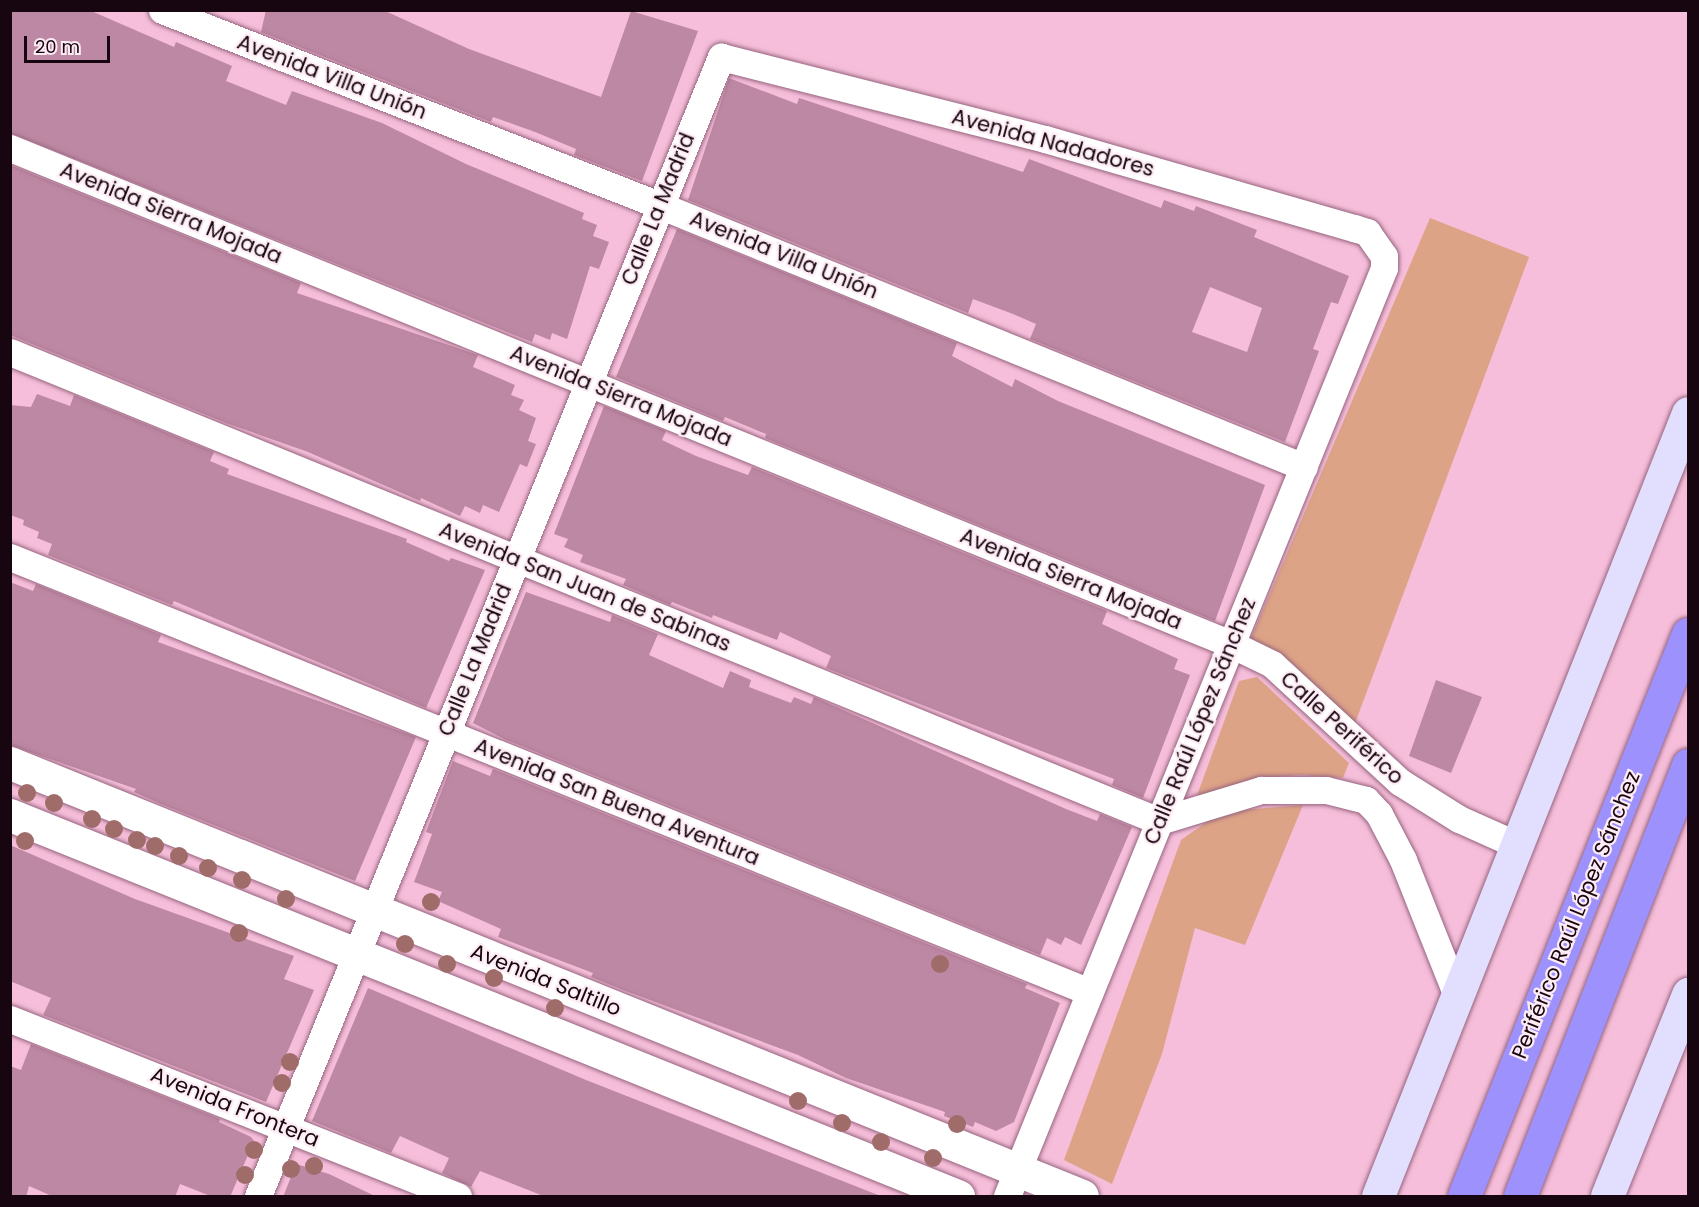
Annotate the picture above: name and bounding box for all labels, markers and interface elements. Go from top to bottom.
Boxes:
scale bar [27,24,112,62]
street label: Avenida Villa Unión [234,29,430,125]
text: 20 m [35,34,80,59]
street label: Avenida Nadadores [949,104,1157,182]
street label: Calle La Madrid [616,129,700,289]
street label: Avenida Sierra Mojada [56,157,286,269]
street label: Avenida Villa Unión [686,206,882,304]
street label: Avenida Sierra Mojada [506,340,736,452]
street label: Avenida San Juan de Sabinas [436,517,734,657]
street label: Avenida Sierra Mojada [956,523,1186,635]
street label: Calle La Madrid [433,580,517,740]
street label: Calle Raúl López Sánchez [1139,594,1261,848]
street label: Calle Periférico [1275,666,1409,790]
street label: Avenida San Buena Aventura [471,733,763,871]
street label: Periférico Raúl López Sánchez [1507,768,1645,1062]
street label: Avenida Saltillo [467,938,625,1022]
street label: Avenida Frontera [147,1062,323,1152]

